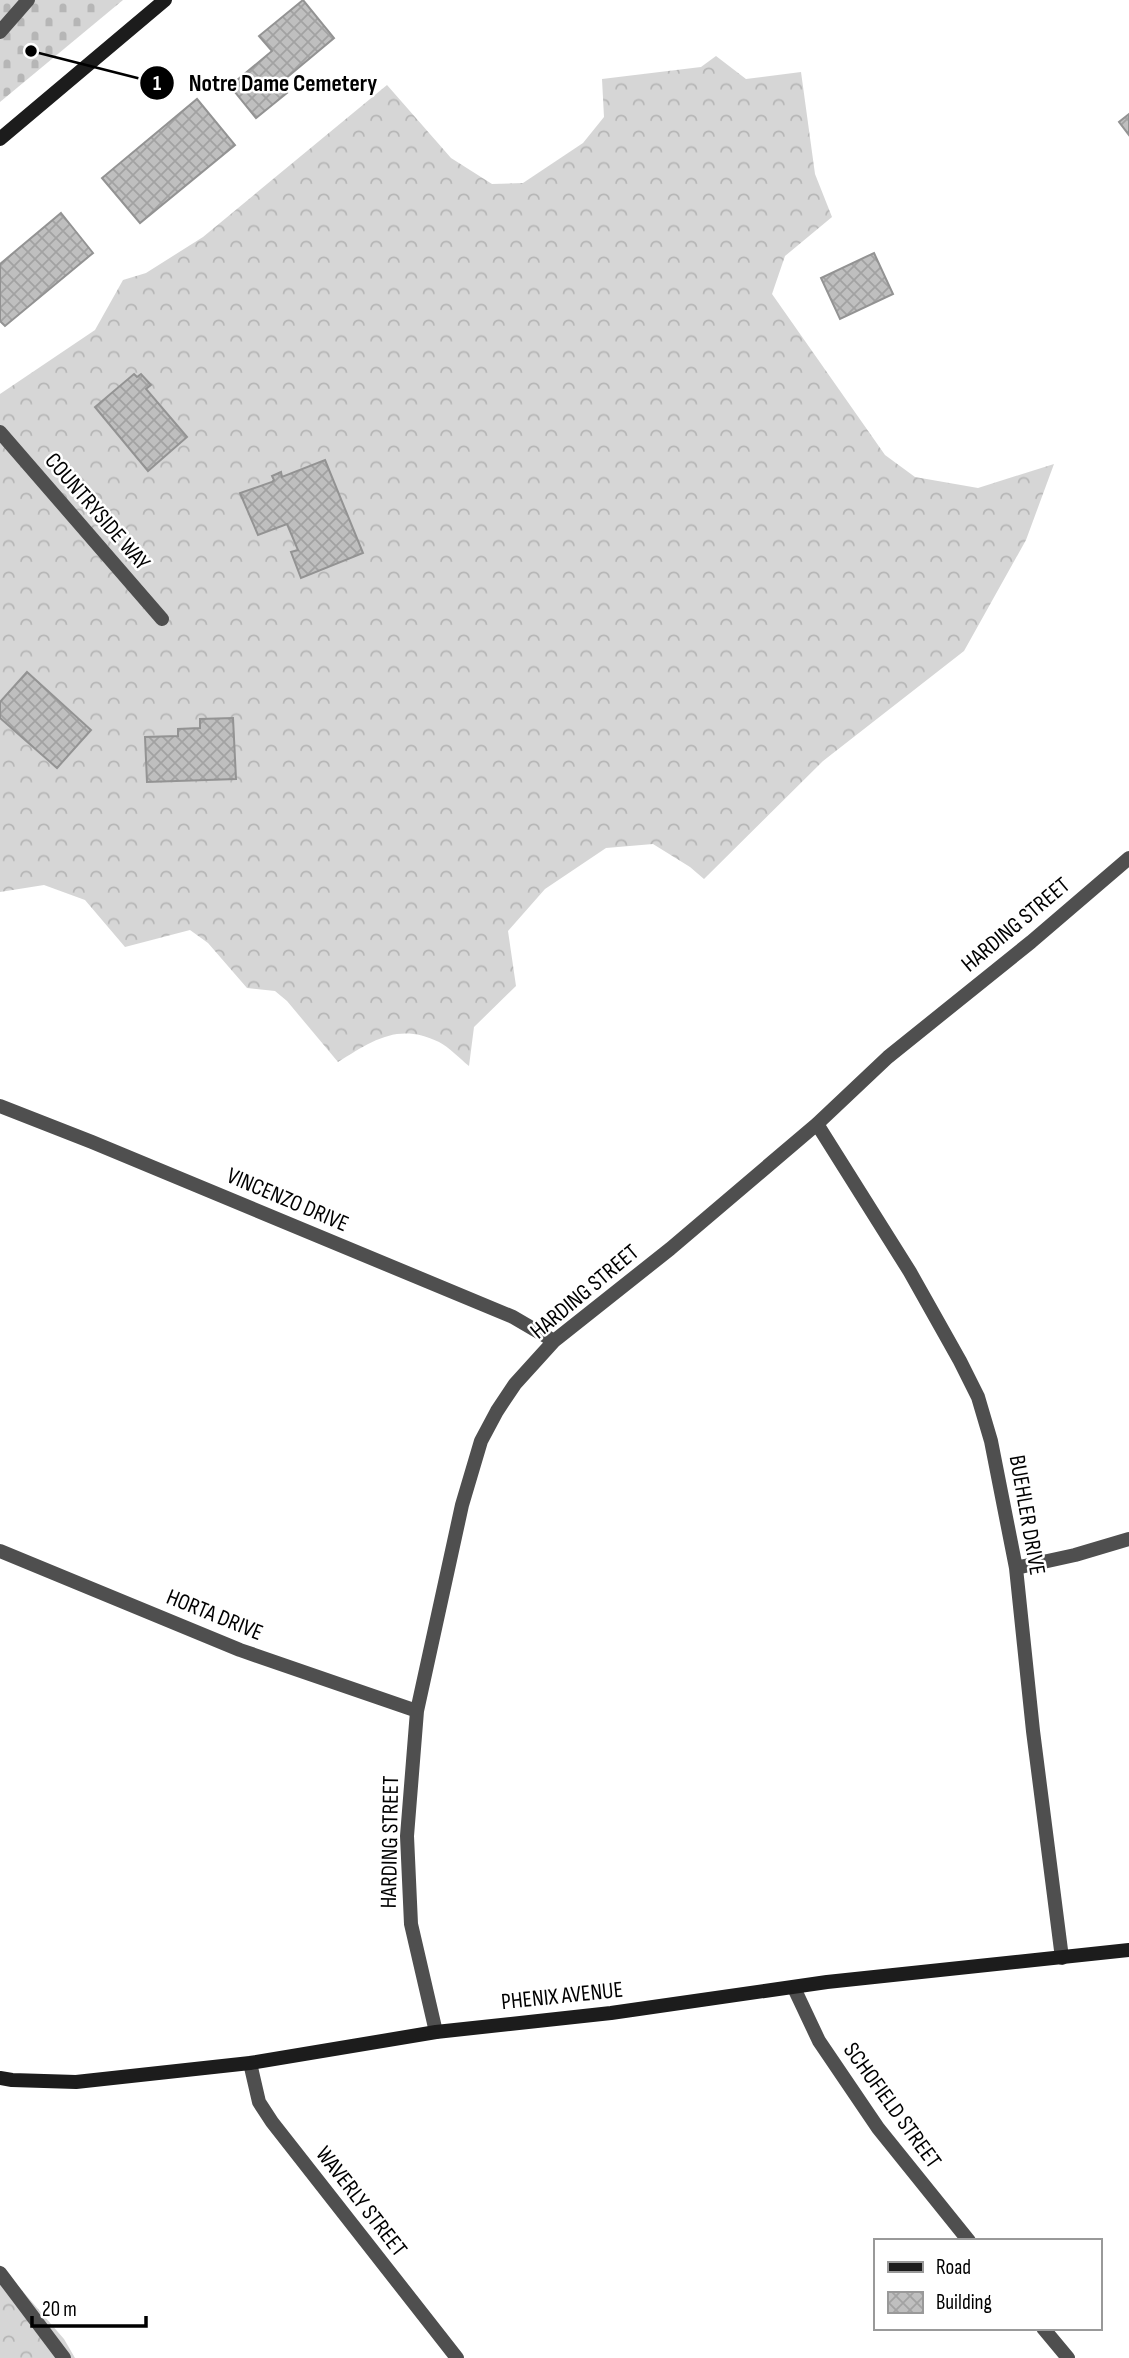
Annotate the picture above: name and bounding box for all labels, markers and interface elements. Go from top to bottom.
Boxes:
callout: Notre Dame Cemetery [139,60,391,105]
text: Notre Dame Cemetery [189,69,377,98]
text: 1 [153,71,161,96]
street label: COUNTRYSIDE WAY [39,447,156,576]
street label: HARDING STREET [956,871,1076,978]
street label: VINCENZO DRIVE [222,1162,353,1238]
street label: HARDING STREET [525,1238,645,1345]
street label: BUEHLER DRIVE [1003,1453,1051,1577]
street label: HORTA DRIVE [162,1583,267,1647]
street label: HARDING STREET [375,1775,405,1909]
street label: PHENIX AVENUE [500,1976,624,2016]
street label: SCHOFIELD STREET [837,2037,947,2174]
street label: WAVERLY STREET [309,2141,413,2262]
legend [874,2239,1101,2330]
text: Road [936,2255,971,2280]
scale bar [32,2284,145,2328]
text: Building [936,2290,992,2315]
text: 20 m [42,2297,77,2322]

